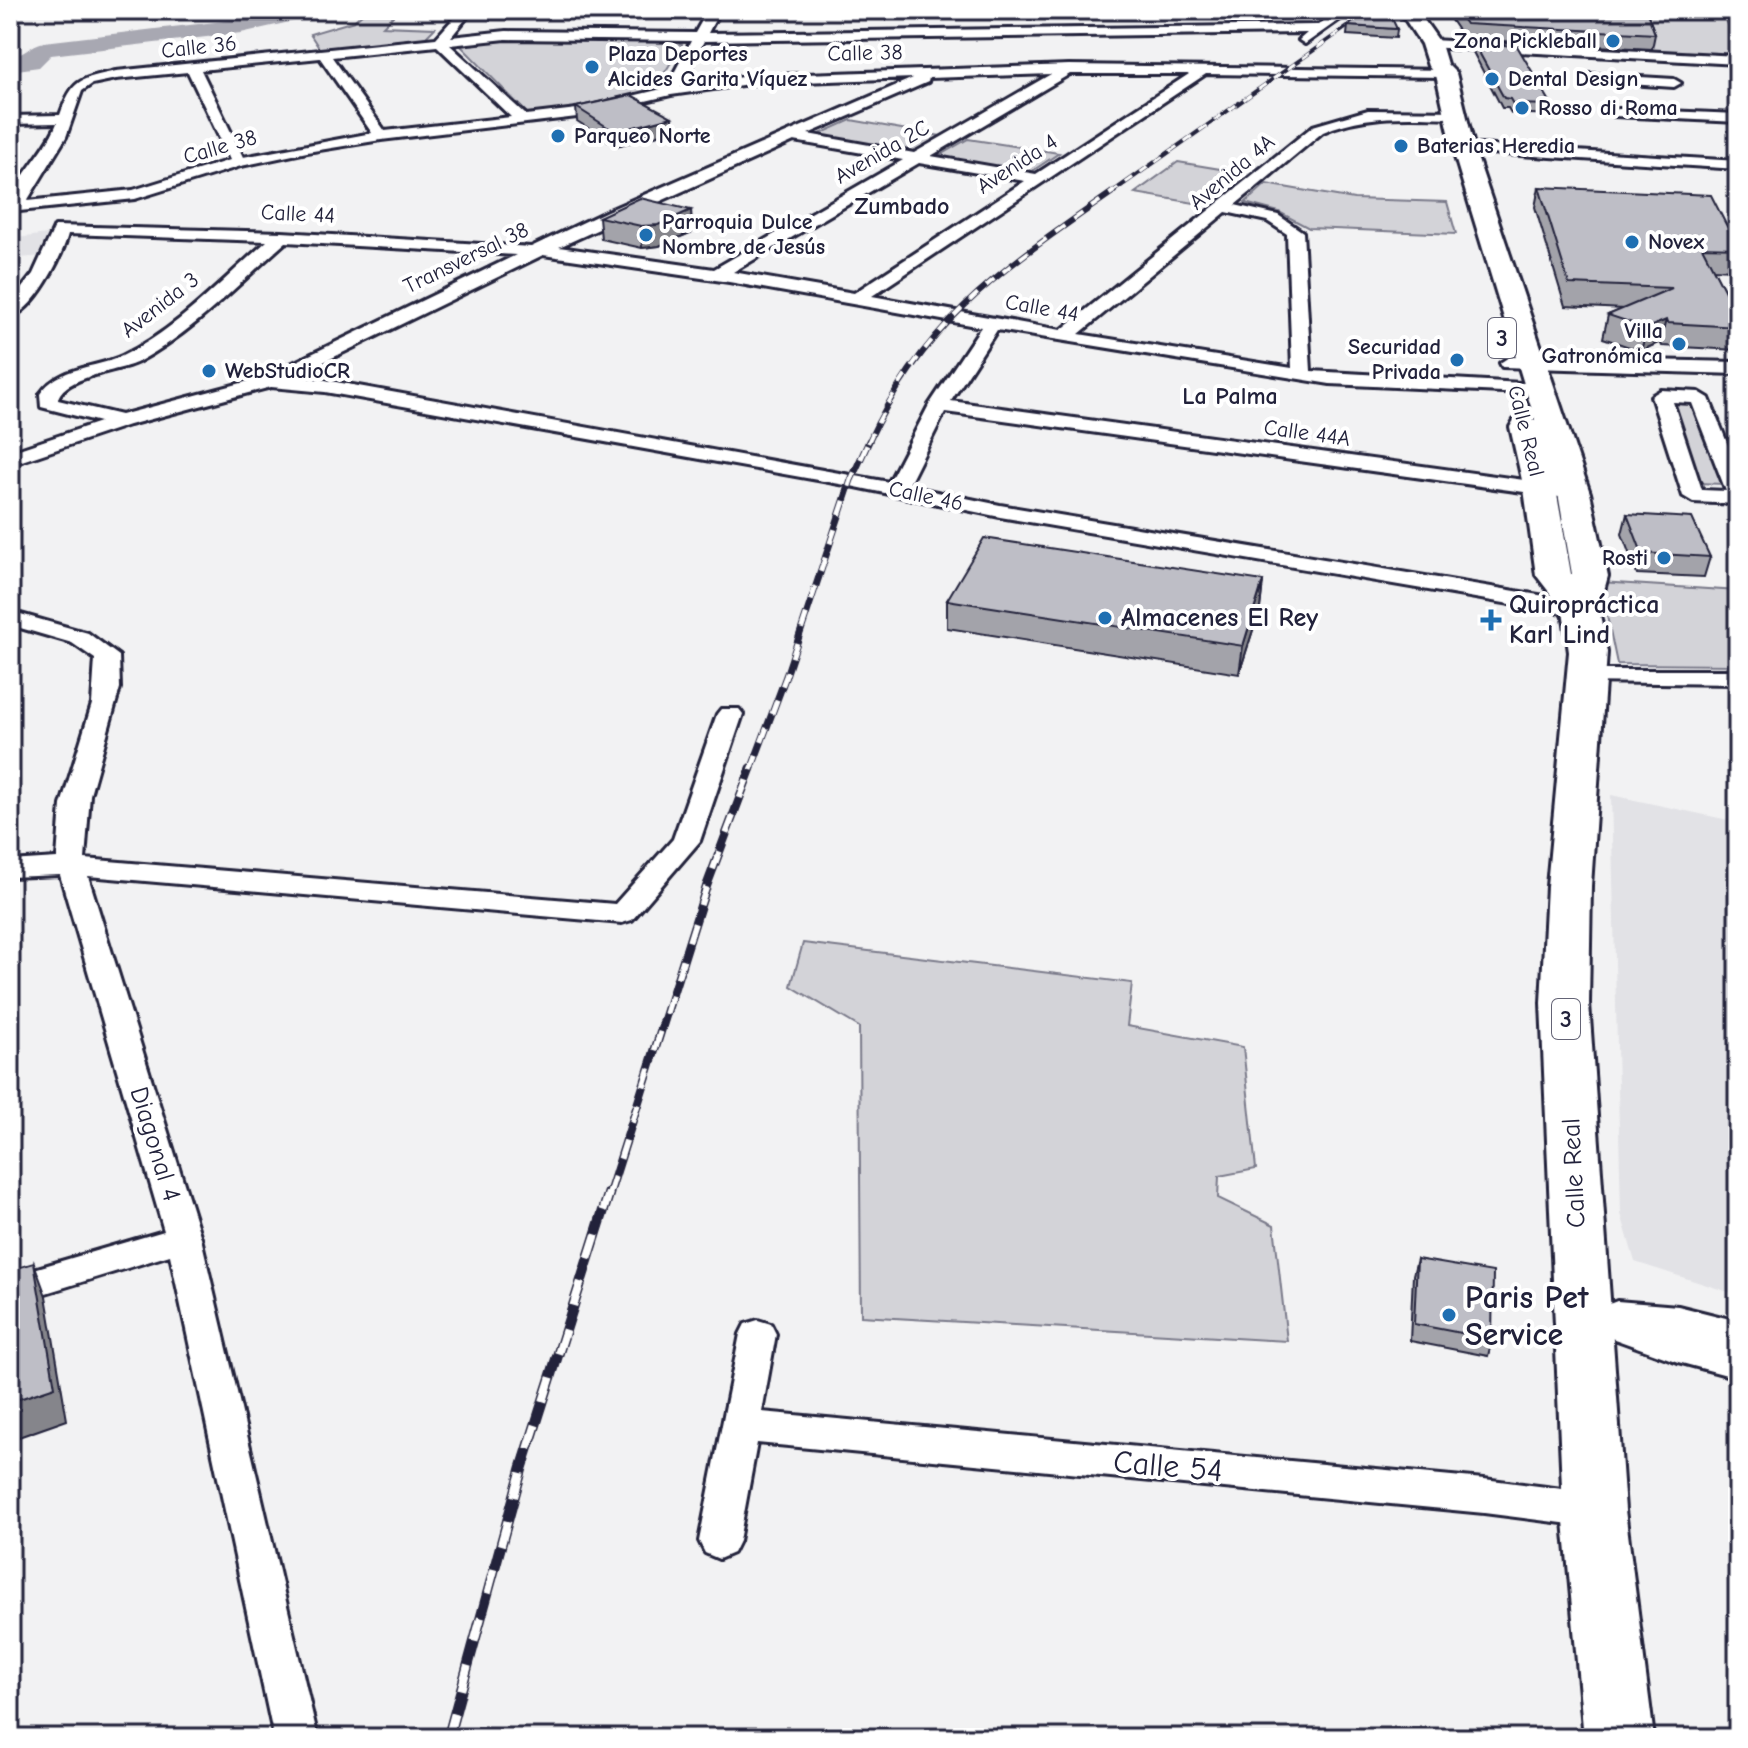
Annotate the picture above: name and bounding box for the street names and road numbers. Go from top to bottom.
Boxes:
street label: Calle 36 [160,30,238,64]
street label: Calle 38 [827,39,903,67]
street label: Avenida 2C [830,114,934,190]
street label: Calle 38 [180,124,260,170]
street label: Avenida 4 [972,128,1062,200]
street label: Avenida 4A [1184,129,1280,215]
street label: Calle 44 [260,199,336,229]
street label: Transversal 38 [399,216,533,300]
street label: Avenida 3 [116,267,204,343]
street label: Calle 44 [1003,289,1081,327]
road number: 3 [1488,318,1516,358]
street label: Calle Real [1502,383,1550,479]
street label: Calle 44A [1262,414,1352,452]
street label: Calle 46 [886,475,966,517]
road number: 3 [1552,999,1580,1039]
street label: Diagonal 4 [123,1083,187,1205]
street label: Calle Real [1556,1117,1592,1229]
street label: Calle 54 [1112,1443,1224,1489]

